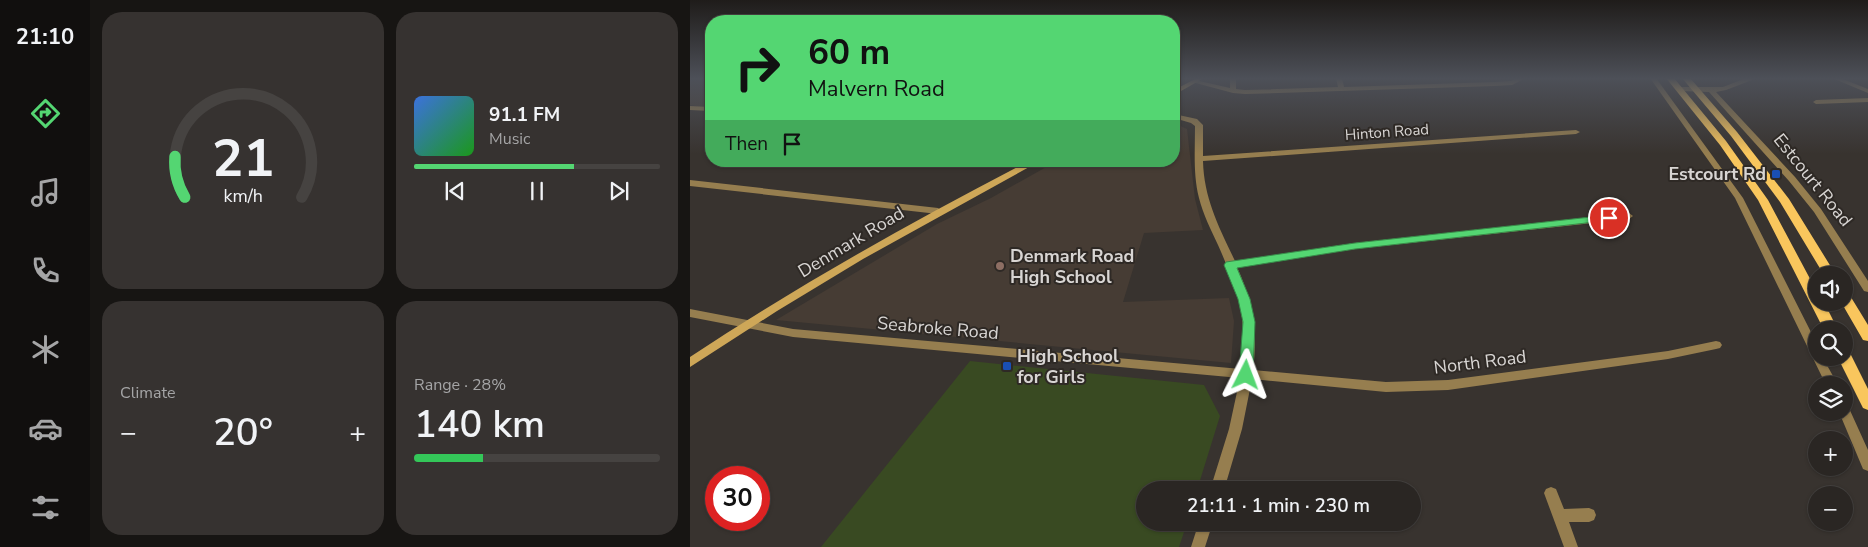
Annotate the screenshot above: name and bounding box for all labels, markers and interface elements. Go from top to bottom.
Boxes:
text: 21:10 [16,22,74,52]
text: 60 m [808,29,890,76]
icon: right [725,35,790,100]
text: Malvern Road [808,74,945,104]
icon: directions [28,96,63,131]
text: 91.1 FM [489,102,560,128]
street label: Hinton Road [1344,119,1430,145]
text: 21 [212,123,274,194]
text: Music [489,128,530,150]
street label: Estcourt Road [1768,128,1858,232]
icon: arrive [778,130,806,158]
text: Then [725,131,768,157]
place label: Estcourt Rd [1668,162,1766,186]
marker: Estcourt Rd [1770,168,1782,180]
icon: music [28,175,63,210]
icon: previous [441,177,469,205]
icon: pause [523,177,551,205]
icon: next [605,177,633,205]
text: km/h [223,184,263,208]
pin [1588,197,1630,239]
street label: Denmark Road [793,201,909,283]
icon: arrive [1595,204,1623,232]
place label: Denmark Road High School [1010,244,1134,289]
icon: phone [28,253,63,288]
marker: Denmark Road High School [994,260,1006,272]
map controls [1808,266,1853,531]
button: sound [1808,266,1853,311]
street label: Seabroke Road [876,311,1000,345]
button: search [1808,321,1853,366]
icon: climate [28,332,63,367]
place label: High School for Girls [1017,344,1119,389]
street label: North Road [1432,344,1528,380]
position arrow [1219,348,1271,400]
marker: High School for Girls [1001,360,1013,372]
text: Range · 28% [414,374,506,396]
button: layers [1808,376,1853,421]
text: Climate [120,382,175,404]
text: 140 km [414,399,545,450]
text: 20° [213,407,273,458]
icon: car [28,411,63,446]
text: − [120,414,137,452]
text: + [349,414,366,452]
button: + [1808,431,1853,476]
speed limit sign: 30 [705,466,770,531]
button: − [1808,486,1853,531]
icon: filters [28,490,63,525]
text: 21:11 · 1 min · 230 m [1187,493,1370,519]

